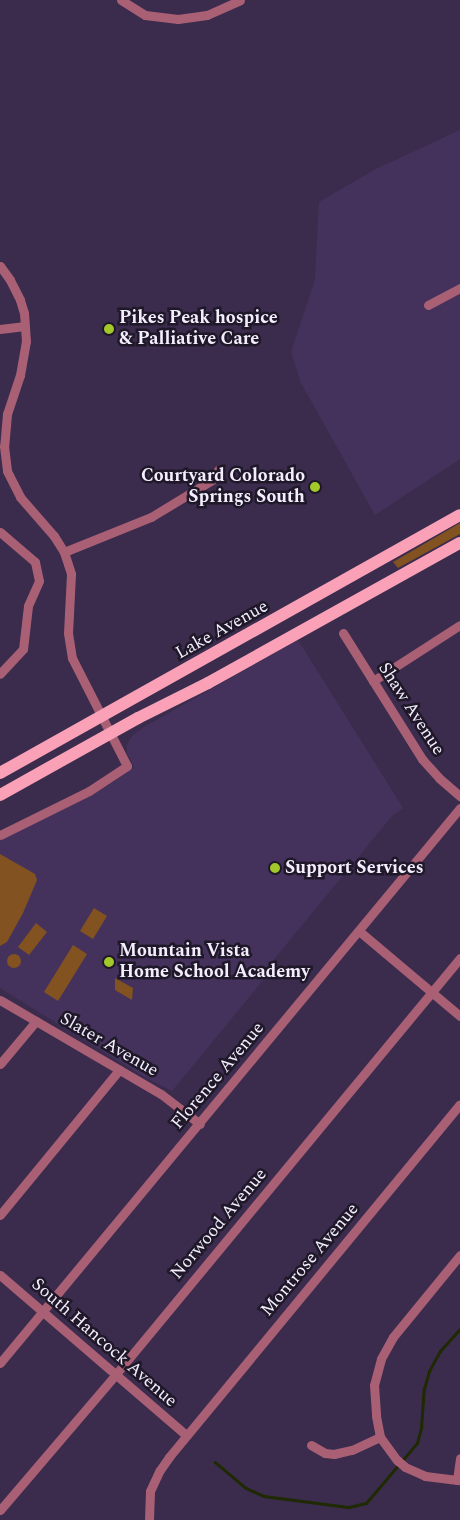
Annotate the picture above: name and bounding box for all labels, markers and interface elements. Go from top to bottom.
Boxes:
place label: Pikes Peak hospice & Palliative Care [119,308,278,350]
marker: Pikes Peak hospice & Palliative Care [103,323,115,335]
place label: Courtyard Colorado Springs South [141,466,305,508]
marker: Courtyard Colorado Springs South [309,481,321,493]
street label: Lake Avenue [172,596,272,664]
street label: Shaw Avenue [373,659,449,759]
place label: Support Services [285,857,424,879]
marker: Support Services [269,862,281,874]
place label: Mountain Vista Home School Academy [119,941,310,984]
marker: Mountain Vista Home School Academy [103,956,115,968]
street label: Slater Avenue [56,1008,162,1082]
street label: Florence Avenue [167,1018,269,1134]
street label: Norwood Avenue [166,1164,272,1284]
street label: Montrose Avenue [256,1199,364,1321]
street label: South Hancock Avenue [27,1274,181,1412]

